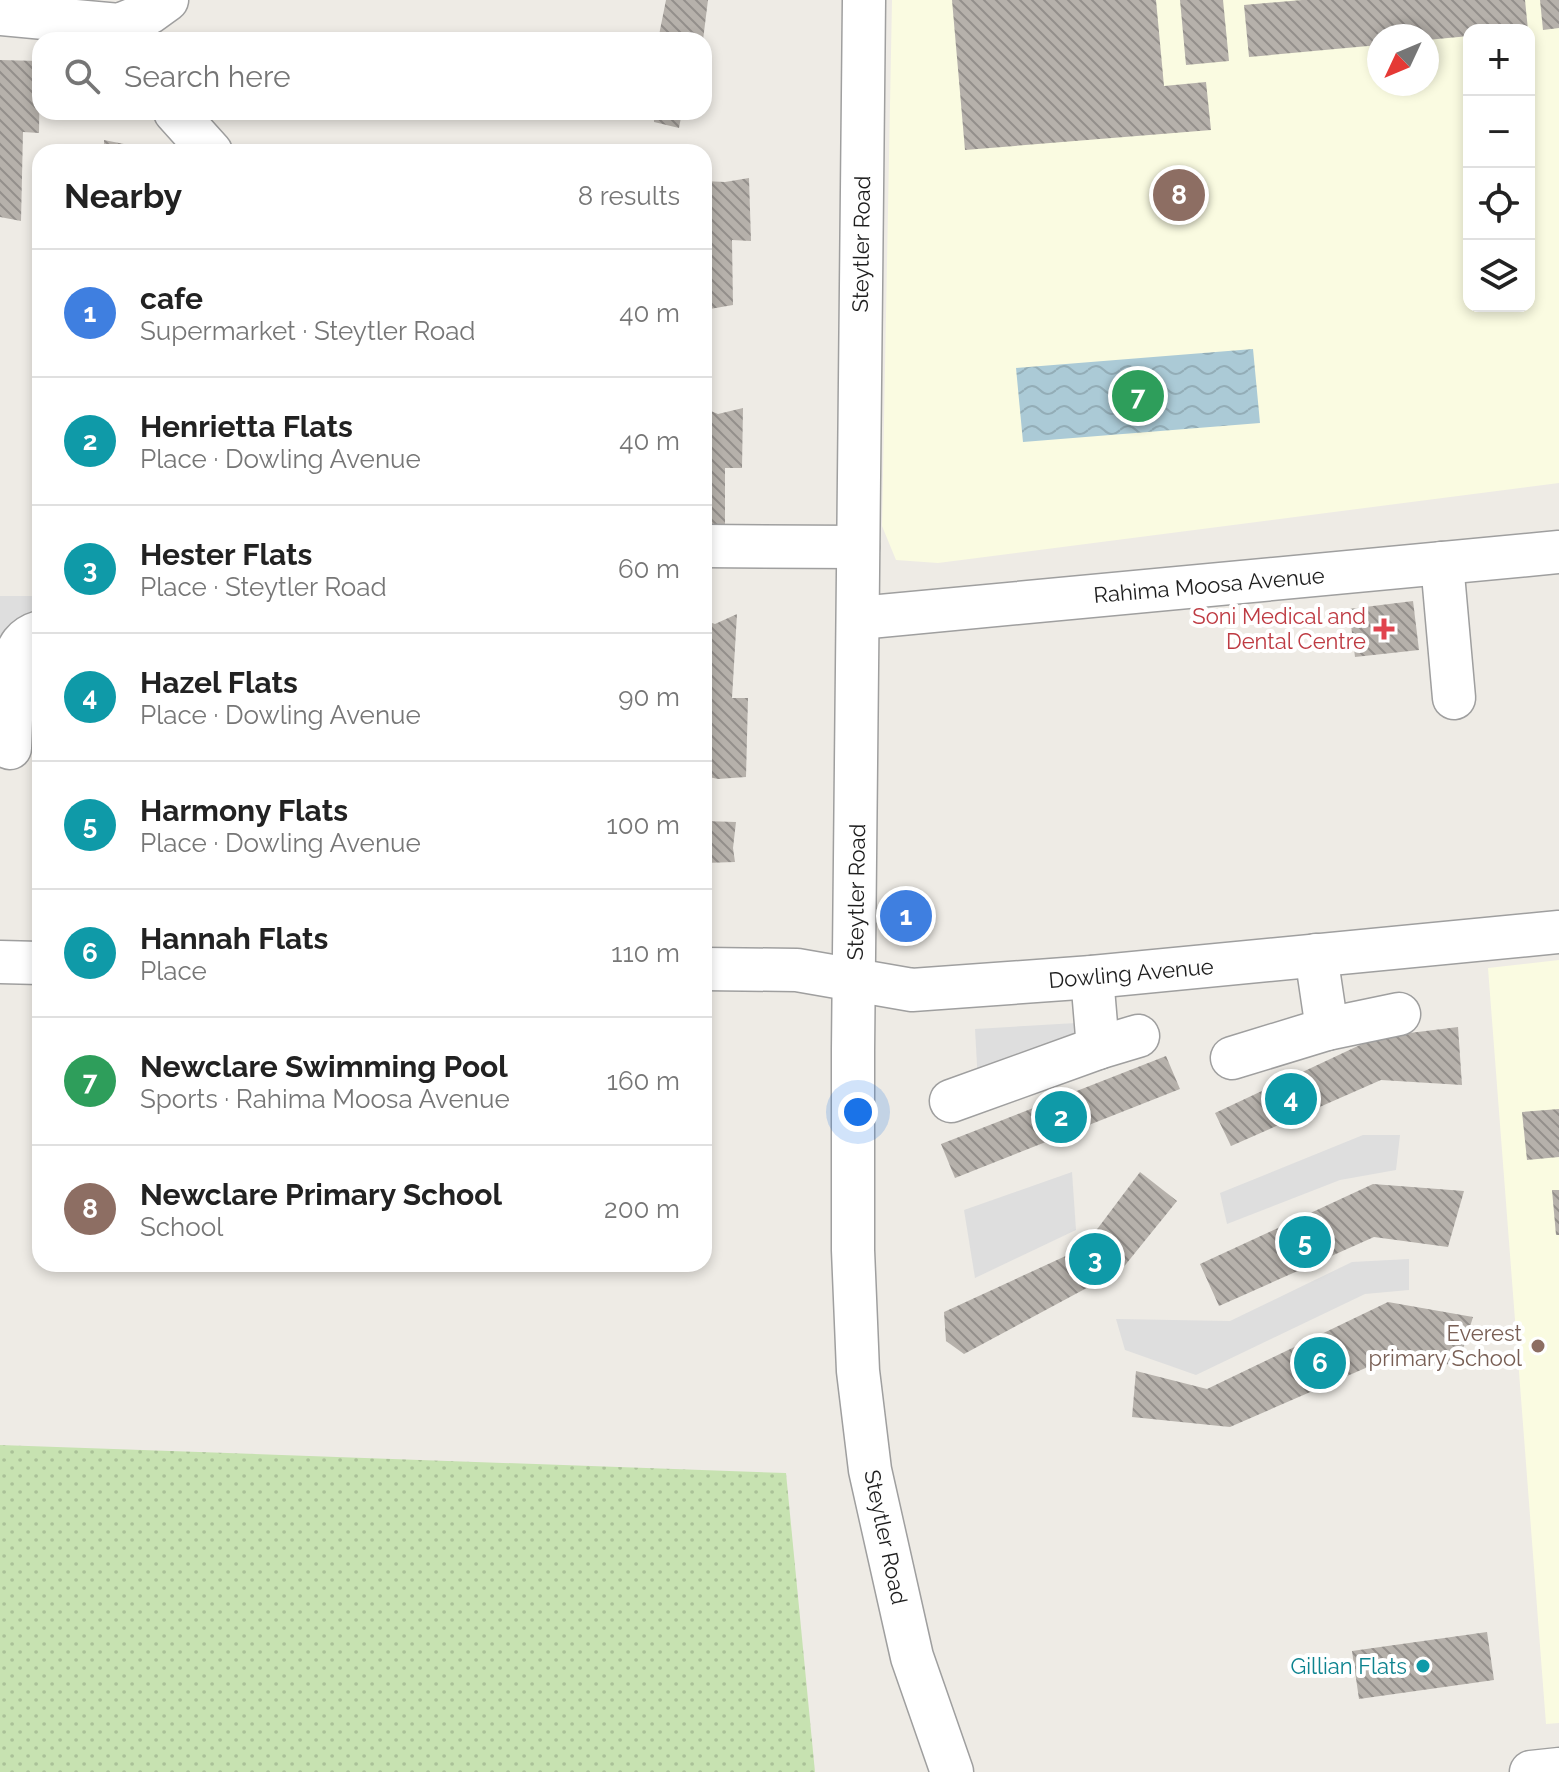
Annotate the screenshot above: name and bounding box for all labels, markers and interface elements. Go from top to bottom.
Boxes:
north arrow [1367,24,1439,96]
map controls [1463,24,1535,312]
button: + [1463,24,1535,96]
search box [32,32,712,120]
icon: search [60,54,104,98]
text: Search here [124,59,291,94]
button: − [1463,96,1535,168]
pin: 8 [1153,165,1205,225]
button: locate [1463,168,1535,240]
street label: Steytler Road [847,175,875,313]
text: Nearby [64,176,182,216]
text: 8 results [578,181,680,211]
button: layers [1463,240,1535,312]
text: cafe [140,281,203,316]
text: 1 [84,298,96,328]
text: 40 m [619,298,680,328]
text: Supermarket · Steytler Road [140,316,476,346]
pin: 7 [1112,366,1164,426]
text: Henrietta Flats [140,409,353,444]
text: 2 [83,426,97,456]
text: 40 m [619,426,680,456]
text: Place · Dowling Avenue [140,444,421,474]
text: Hester Flats [140,537,312,572]
text: 3 [83,554,97,584]
text: 60 m [618,554,680,584]
street label: Rahima Moosa Avenue [1092,562,1326,608]
text: Place · Steytler Road [140,572,387,602]
place label: Soni Medical and Dental Centre [1192,603,1366,654]
marker: Soni Medical and Dental Centre [1373,618,1395,640]
text: Hazel Flats [140,665,298,700]
text: 4 [83,682,97,712]
text: 90 m [618,682,680,712]
text: Place · Dowling Avenue [140,700,421,730]
text: Harmony Flats [140,793,348,828]
text: 5 [83,810,97,840]
text: 100 m [607,810,680,840]
street label: Steytler Road [842,823,870,961]
text: Place · Dowling Avenue [140,828,421,858]
pin: 1 [880,886,932,946]
text: Hannah Flats [140,921,328,956]
text: 6 [82,938,98,968]
text: 110 m [611,938,680,968]
street label: Dowling Avenue [1047,953,1215,993]
text: Place [140,956,207,986]
text: Newclare Swimming Pool [140,1049,508,1084]
text: 7 [83,1066,97,1096]
text: 160 m [607,1066,680,1096]
pin: 4 [1265,1069,1317,1129]
text: Sports · Rahima Moosa Avenue [140,1084,510,1114]
pin: 2 [1035,1087,1087,1147]
your location [838,1092,878,1132]
text: Newclare Primary School [140,1177,502,1212]
text: 8 [82,1194,98,1224]
text: 200 m [604,1194,680,1224]
text: School [140,1212,223,1242]
pin: 5 [1279,1212,1331,1272]
pin: 3 [1069,1229,1121,1289]
place label: Everest primary School [1369,1320,1523,1371]
pin: 6 [1294,1333,1346,1393]
marker: Everest primary School [1529,1337,1547,1355]
street label: Steytler Road [859,1467,913,1607]
place label: Gillian Flats [1290,1653,1407,1679]
marker: Gillian Flats [1414,1657,1432,1675]

